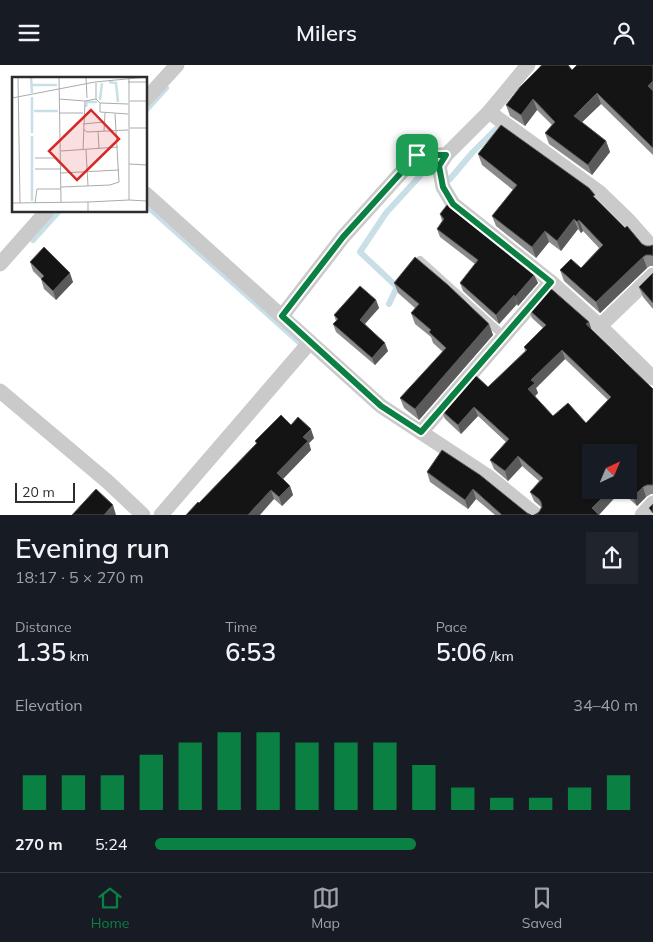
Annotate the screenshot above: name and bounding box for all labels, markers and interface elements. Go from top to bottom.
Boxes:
icon: menu [15,19,43,47]
text: Milers [296,19,357,47]
icon: person [610,19,638,47]
inset map [12,77,148,213]
pin [396,134,438,176]
icon: arrive [403,141,431,169]
north arrow [582,444,638,499]
map controls [582,444,637,499]
scale bar [15,479,75,503]
text: 20 m [22,483,55,501]
text: Evening run [15,530,170,565]
button: share [586,532,638,584]
text: 18:17 · 5 × 270 m [15,567,144,587]
text: Distance [15,618,72,636]
text: Time [225,618,257,636]
text: Pace [436,618,467,636]
text: 1.35 [15,636,66,667]
text: 6:53 [225,636,276,667]
text: 5:06 [436,636,487,667]
text: km [66,647,89,665]
text: /km [487,647,514,665]
text: Elevation [15,695,83,715]
text: 34–40 m [573,695,638,715]
text: 270 m [15,834,63,854]
text: 5:24 [95,834,127,854]
tab: Home [91,884,129,932]
tab: Map [311,884,340,932]
tab: Saved [522,884,562,932]

